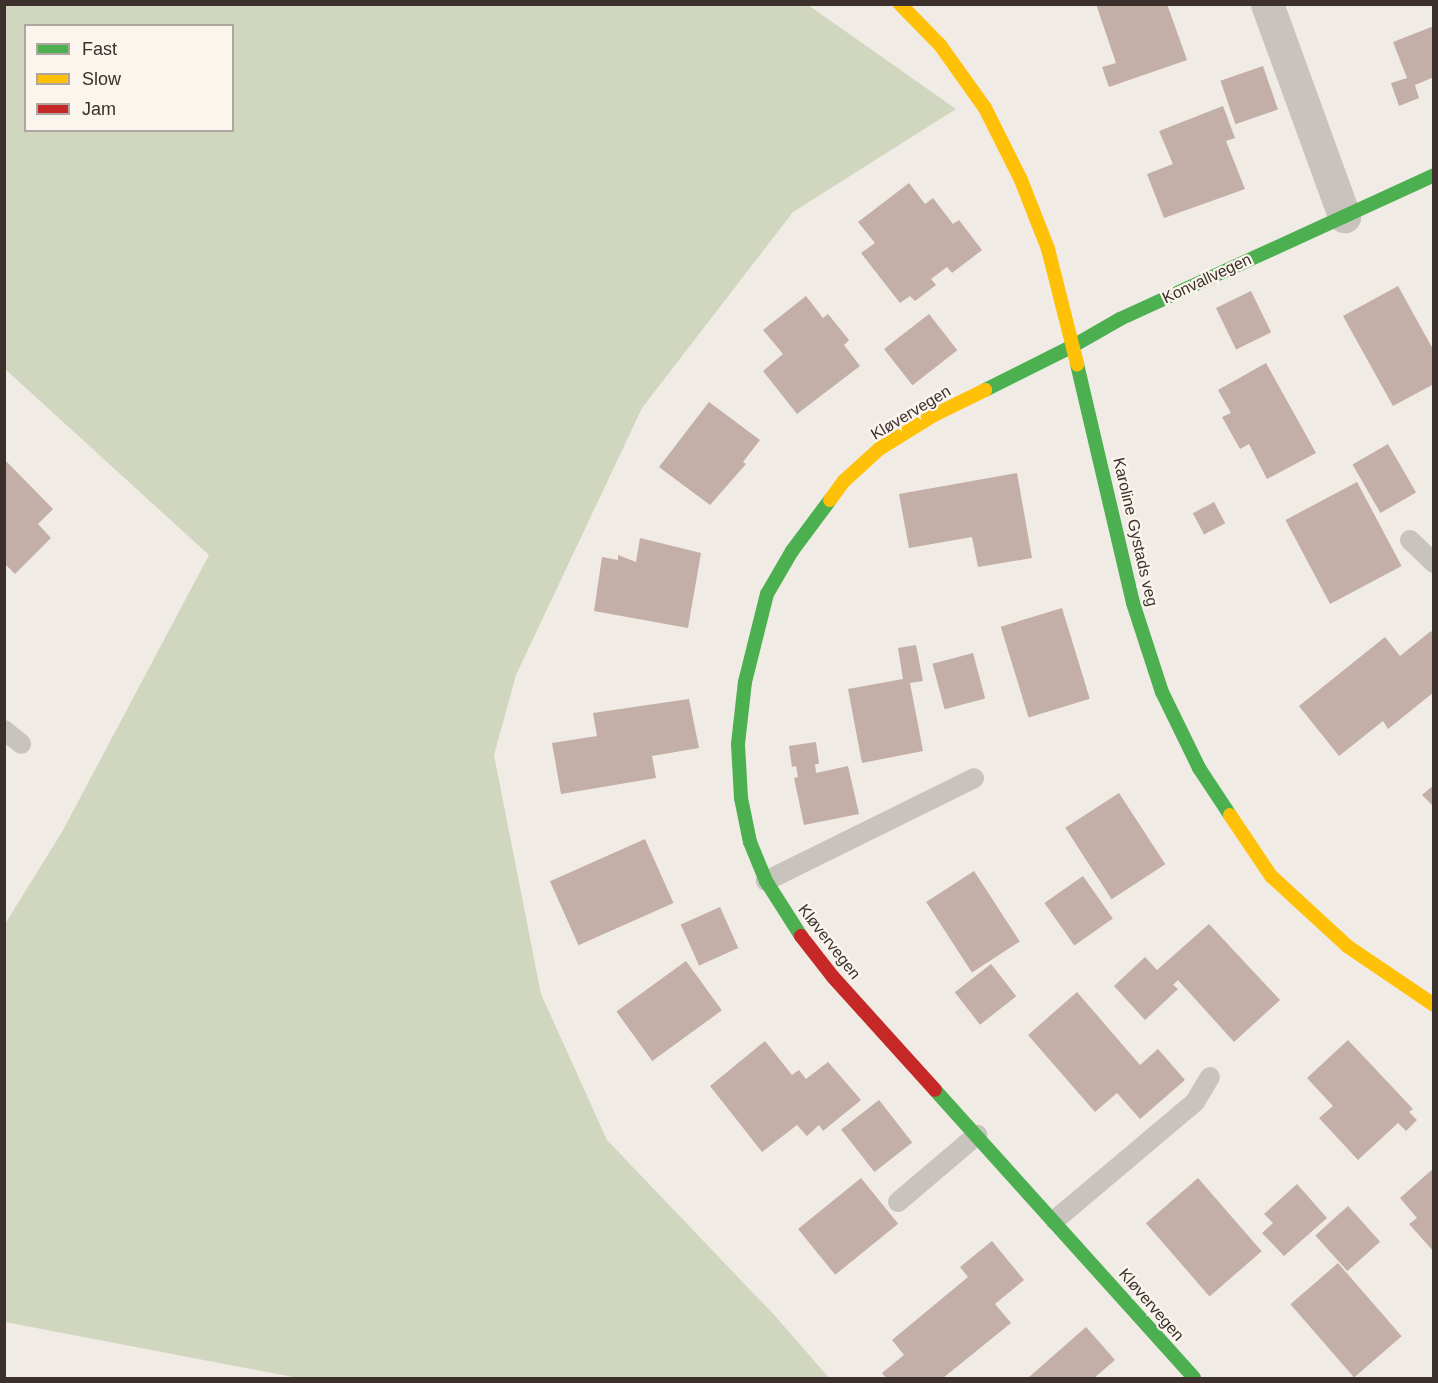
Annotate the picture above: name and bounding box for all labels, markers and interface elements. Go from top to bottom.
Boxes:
legend [24,24,234,132]
text: Fast [82,39,117,59]
text: Slow [82,69,121,89]
text: Jam [82,99,116,119]
street label: Konvallvegen [1159,250,1255,308]
street label: Kløvervegen [868,382,954,444]
street label: Karoline Gystads veg [1109,456,1161,608]
street label: Kløvervegen [794,901,864,983]
street label: Kløvervegen [1114,1265,1188,1345]

